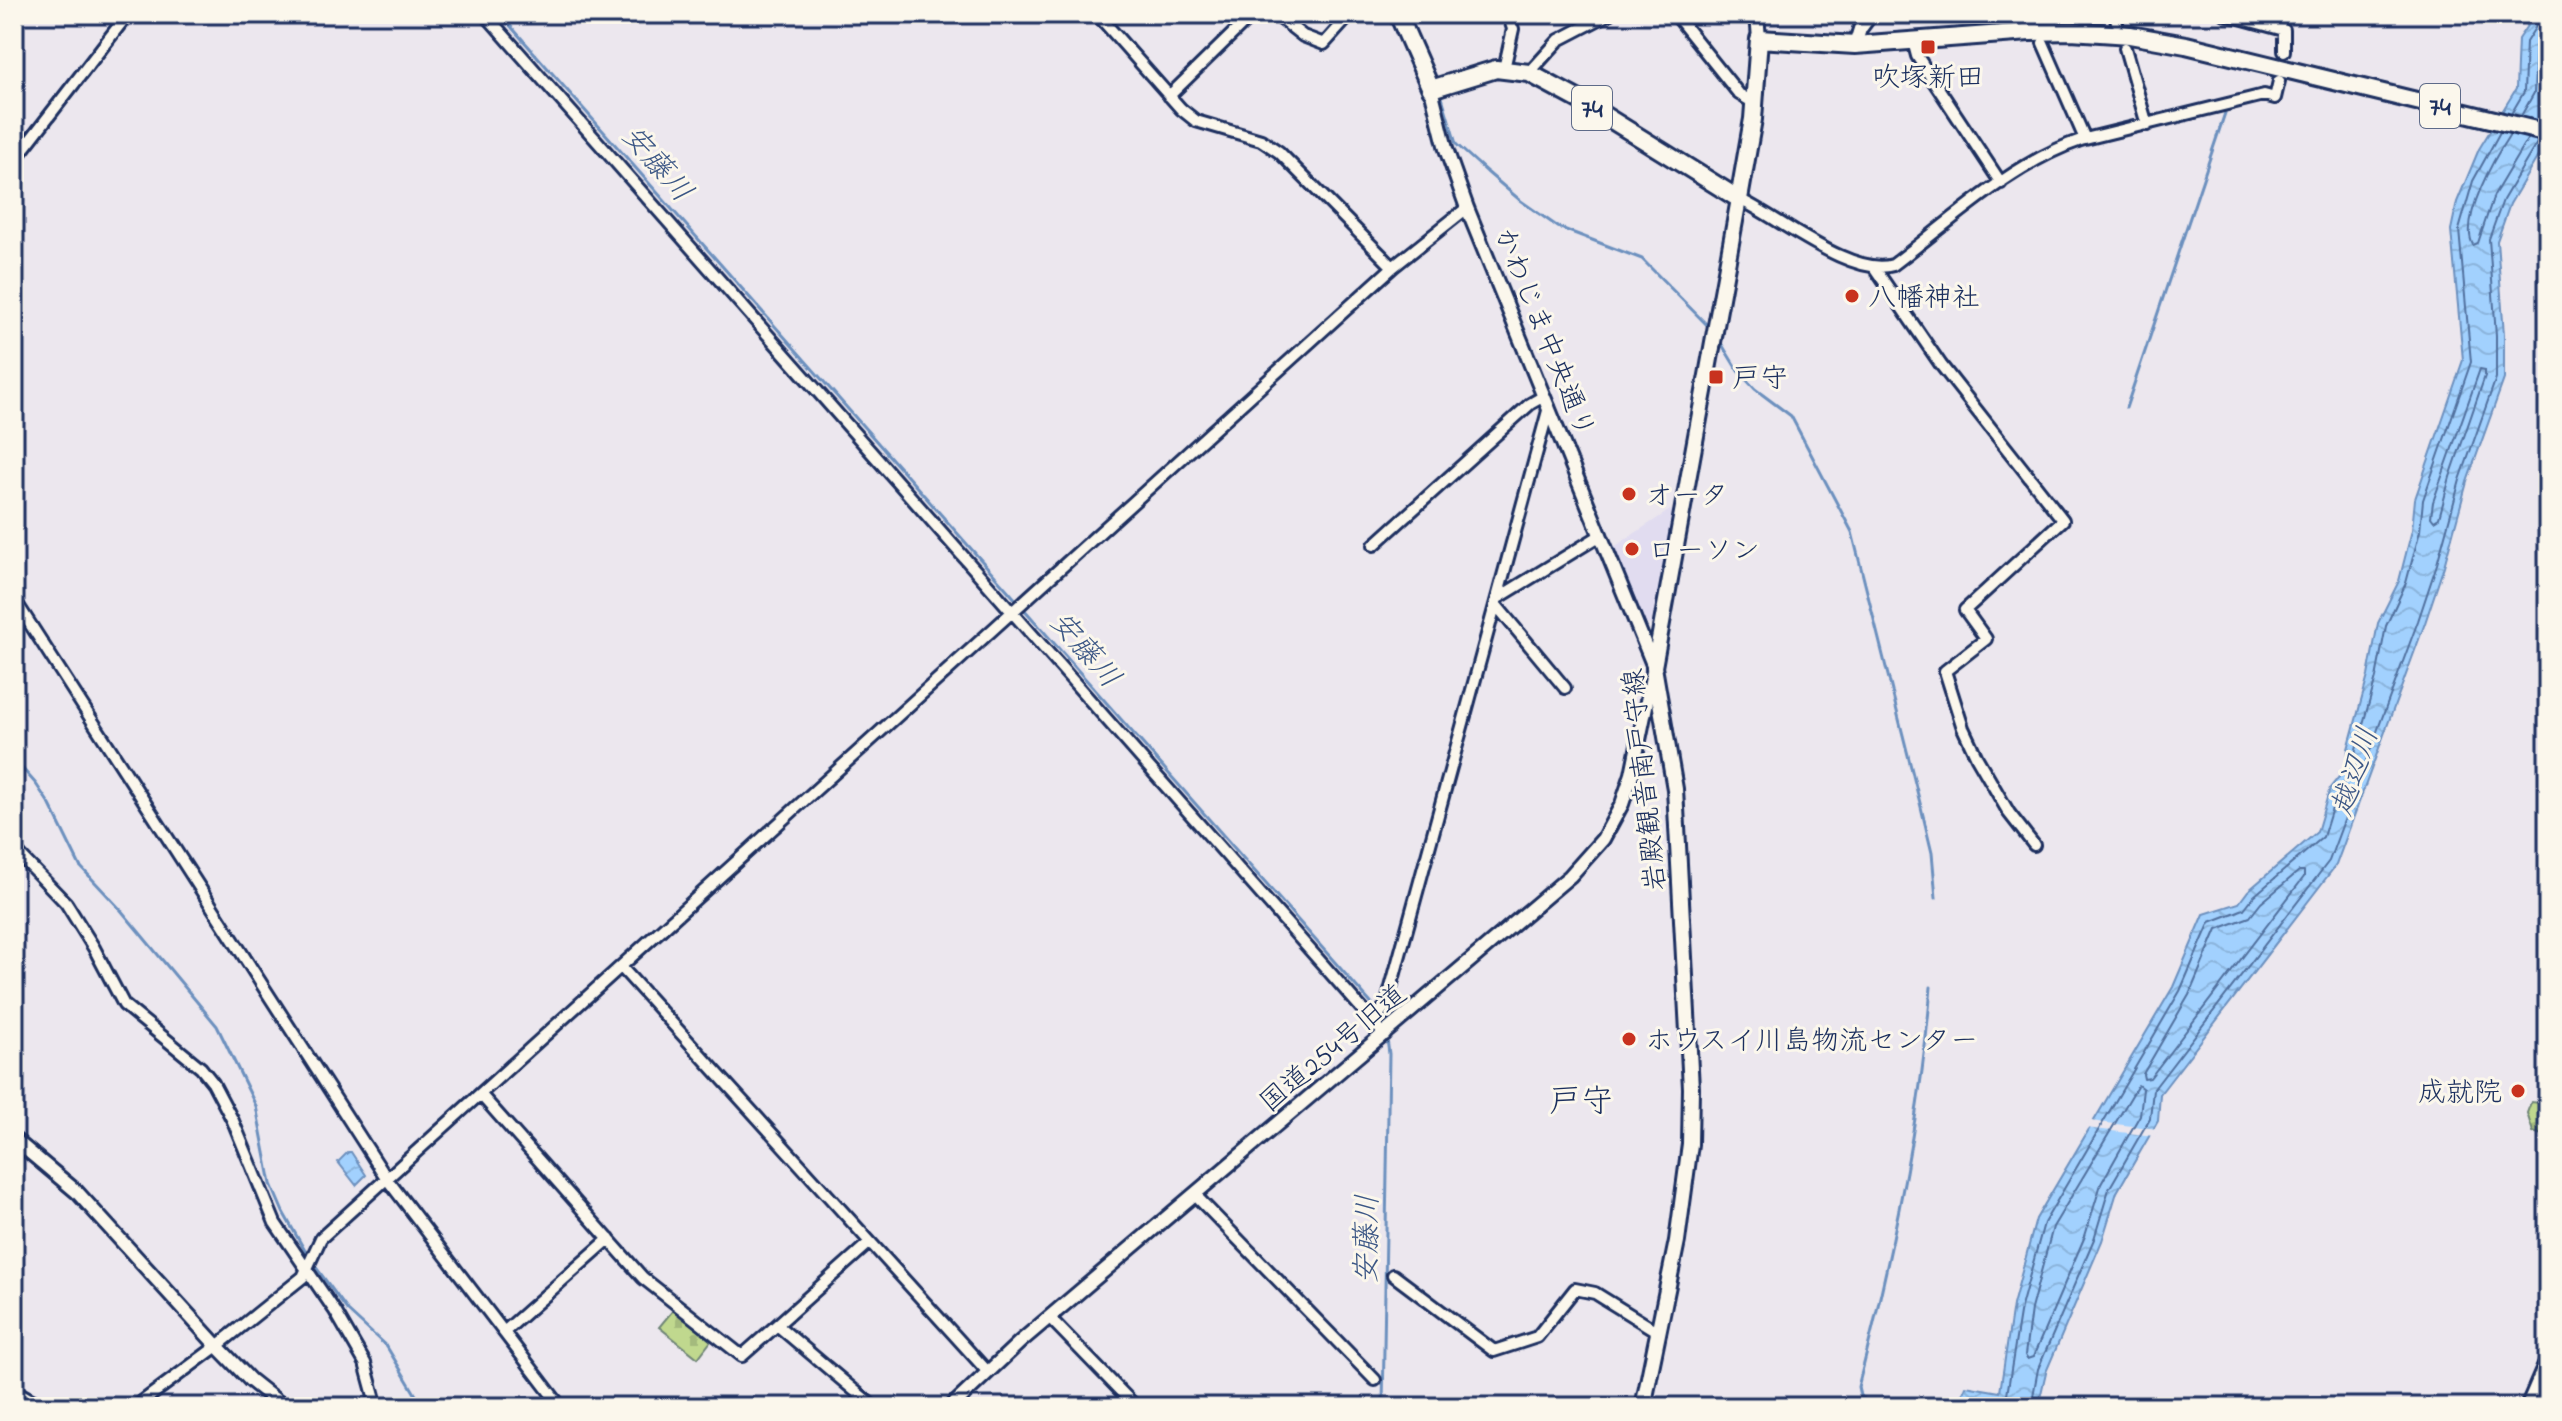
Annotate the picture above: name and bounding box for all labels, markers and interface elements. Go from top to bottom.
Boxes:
marker: 吹塚新田 [1919,38,1937,56]
place label: 吹塚新田 [1872,59,1984,100]
road number: 74 [2420,84,2460,128]
road number: 74 [1572,86,1612,130]
water label: 安藤川 [610,117,702,213]
street label: かわじま中央通り [1482,222,1604,445]
place label: 八幡神社 [1868,279,1980,320]
marker: 八幡神社 [1843,287,1861,305]
place label: 戸守 [1732,360,1788,401]
marker: 戸守 [1707,368,1725,386]
place label: オータ [1645,477,1728,518]
marker: オータ [1620,485,1638,503]
place label: ローソン [1648,532,1760,573]
marker: ローソン [1623,540,1641,558]
water label: 安藤川 [1038,603,1130,699]
street label: 岩殿観音南戸守線 [1614,666,1679,893]
water label: 越辺川 [2322,722,2392,822]
street label: 国道254号旧道 [1252,976,1417,1124]
place label: ホウスイ川島物流センター [1645,1022,1978,1063]
marker: ホウスイ川島物流センター [1620,1030,1638,1048]
place label: 成就院 [2418,1074,2502,1115]
district label: 戸守 [1549,1080,1613,1127]
marker: 成就院 [2509,1082,2527,1100]
water label: 安藤川 [1346,1194,1392,1284]

